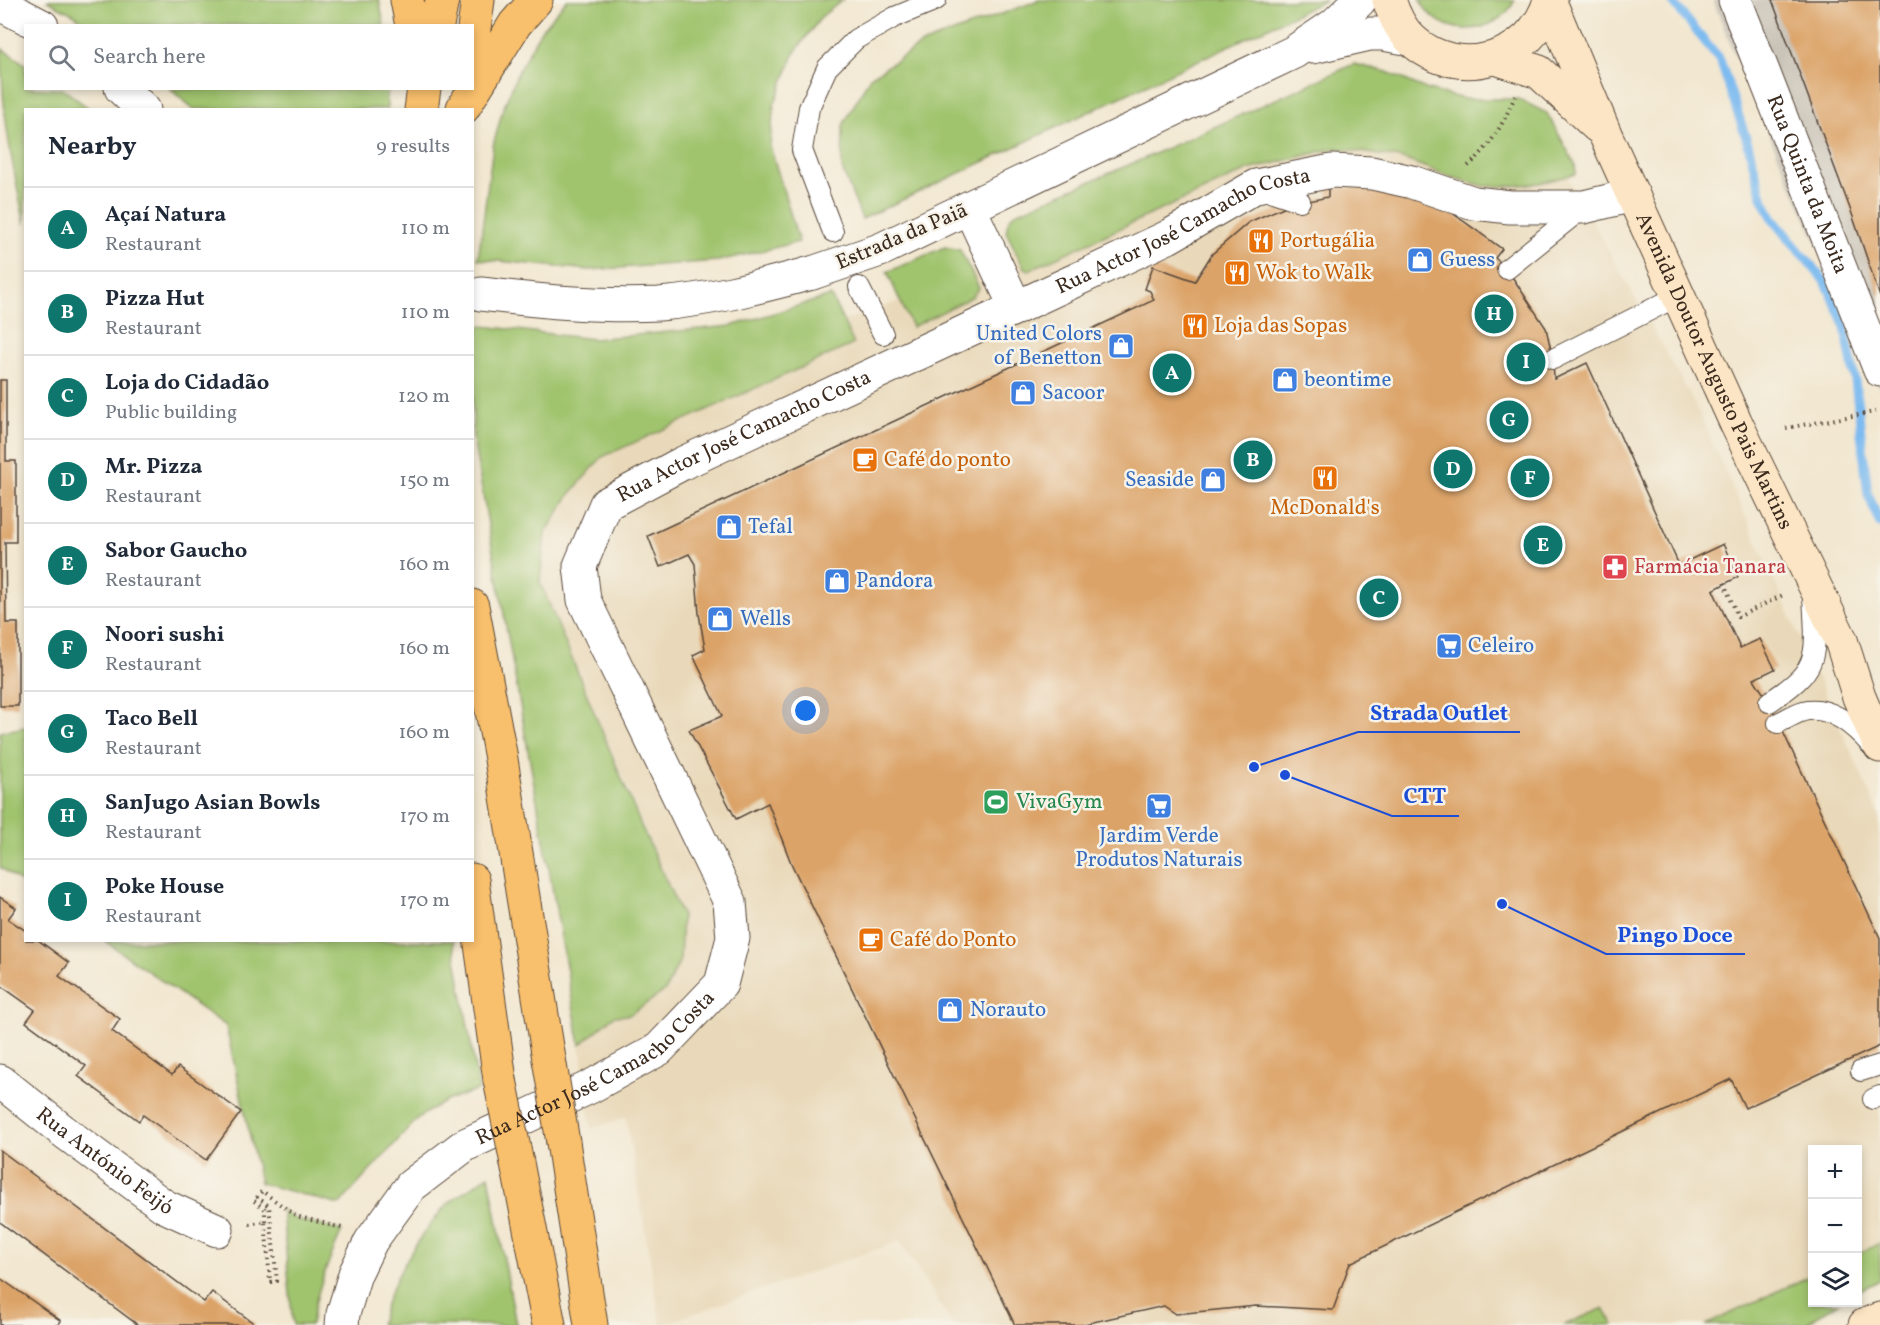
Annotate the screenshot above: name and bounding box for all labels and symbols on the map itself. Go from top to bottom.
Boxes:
street label: Rua Quinta da Moita [1759,91,1855,278]
street label: Rua Actor José Camacho Costa [1051,161,1313,302]
street label: Estrada da Paiã [832,196,972,278]
street label: Avenida Doutor Augusto Pais Martins [1628,208,1800,534]
restaurant icon: Portugália [1246,226,1276,256]
place label: Portugália [1280,227,1375,256]
shop icon: Guess [1405,245,1435,275]
place label: Guess [1440,246,1495,275]
restaurant icon: Wok to Walk [1222,258,1252,288]
place label: Wok to Walk [1256,259,1372,288]
pin: H [1474,292,1514,336]
restaurant icon: Loja das Sopas [1180,311,1210,341]
place label: Loja das Sopas [1214,312,1347,341]
place label: United Colors of Benetton [976,320,1102,373]
shop icon: United Colors of Benetton [1106,331,1136,361]
pin: I [1506,340,1546,385]
pin: A [1152,350,1192,395]
street label: Rua Actor José Camacho Costa [612,363,876,510]
shop icon: beontime [1270,365,1300,395]
place label: beontime [1304,366,1391,395]
shop icon: Sacoor [1008,378,1038,408]
place label: Sacoor [1042,379,1105,408]
pin: G [1490,398,1528,442]
pin: B [1234,438,1272,482]
cafe icon: Café do ponto [850,445,880,475]
place label: Café do ponto [884,446,1011,475]
pin: D [1434,446,1472,492]
pin: F [1510,456,1550,500]
restaurant icon: McDonald's [1310,463,1340,493]
shop icon: Seaside [1198,465,1228,495]
place label: Seaside [1125,466,1194,495]
place label: McDonald's [1270,494,1380,523]
shop icon: Tefal [714,512,744,542]
place label: Tefal [748,513,793,542]
pin: E [1524,522,1562,568]
pharmacy icon: Farmácia Tanara [1600,552,1630,582]
place label: Farmácia Tanara [1634,553,1787,582]
shop icon: Pandora [822,566,852,596]
place label: Pandora [856,567,933,596]
pin: C [1360,576,1398,620]
shop icon: Wells [705,604,735,634]
place label: Wells [740,605,791,634]
supermarket icon: Celeiro [1434,631,1464,661]
place label: Celeiro [1468,632,1534,661]
callout: Strada Outlet [1358,692,1520,732]
your location [791,696,820,725]
text: Strada Outlet [1370,699,1508,730]
callout: CTT [1392,776,1459,816]
text: CTT [1404,782,1446,813]
sports icon: VivaGym [981,787,1011,817]
place label: VivaGym [1016,788,1103,817]
supermarket icon: Jardim Verde Produtos Naturais [1144,791,1174,821]
place label: Jardim Verde Produtos Naturais [1076,822,1242,875]
callout: Pingo Doce [1606,914,1745,954]
text: Pingo Doce [1617,921,1733,952]
cafe icon: Café do Ponto [856,925,886,955]
place label: Café do Ponto [890,926,1017,955]
street label: Rua Actor José Camacho Costa [471,984,722,1153]
shop icon: Norauto [935,995,965,1025]
place label: Norauto [970,996,1046,1025]
street label: Rua António Feijó [30,1100,177,1223]

